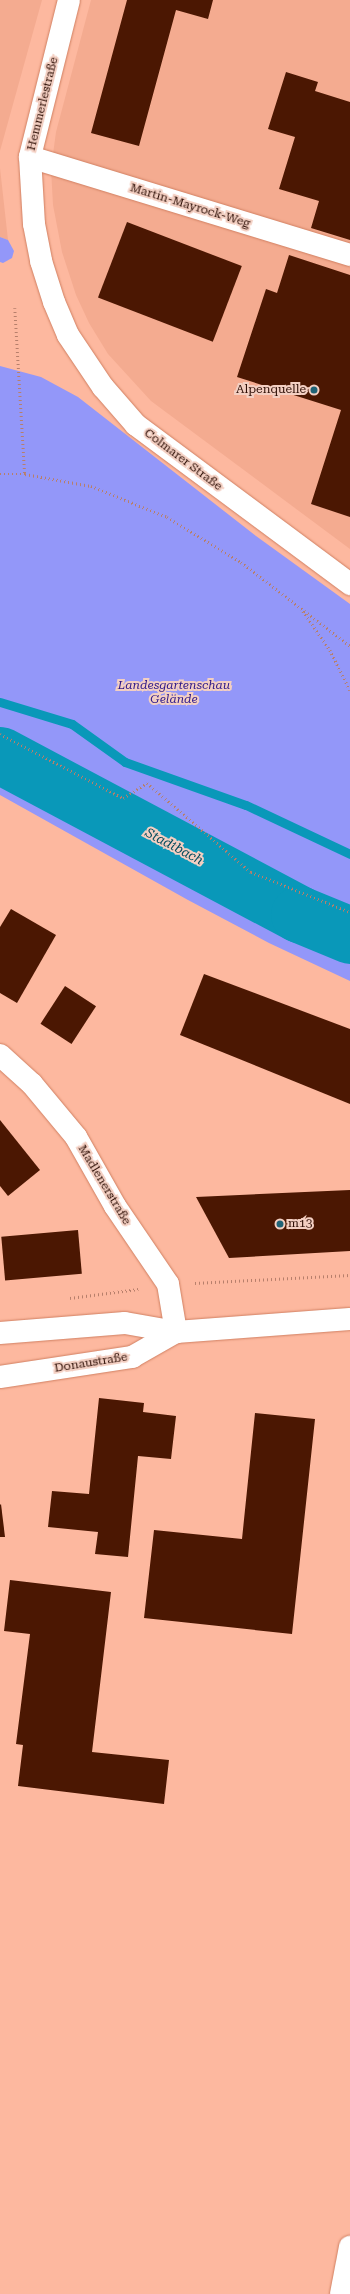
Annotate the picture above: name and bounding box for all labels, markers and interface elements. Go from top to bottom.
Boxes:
street label: Hemmerlestraße [24,56,62,152]
street label: Martin-Mayrock-Weg [128,181,252,231]
place label: Alpenquelle [236,383,306,397]
marker: Alpenquelle [309,385,319,395]
street label: Colmarer Straße [141,426,225,494]
park label: Landesgartenschau Gelände [118,679,230,707]
water label: Stadtbach [142,825,206,869]
street label: Madlenerstraße [75,1142,133,1228]
place label: m13 [288,1217,312,1231]
marker: m13 [275,1219,285,1229]
street label: Donaustraße [53,1350,129,1376]

